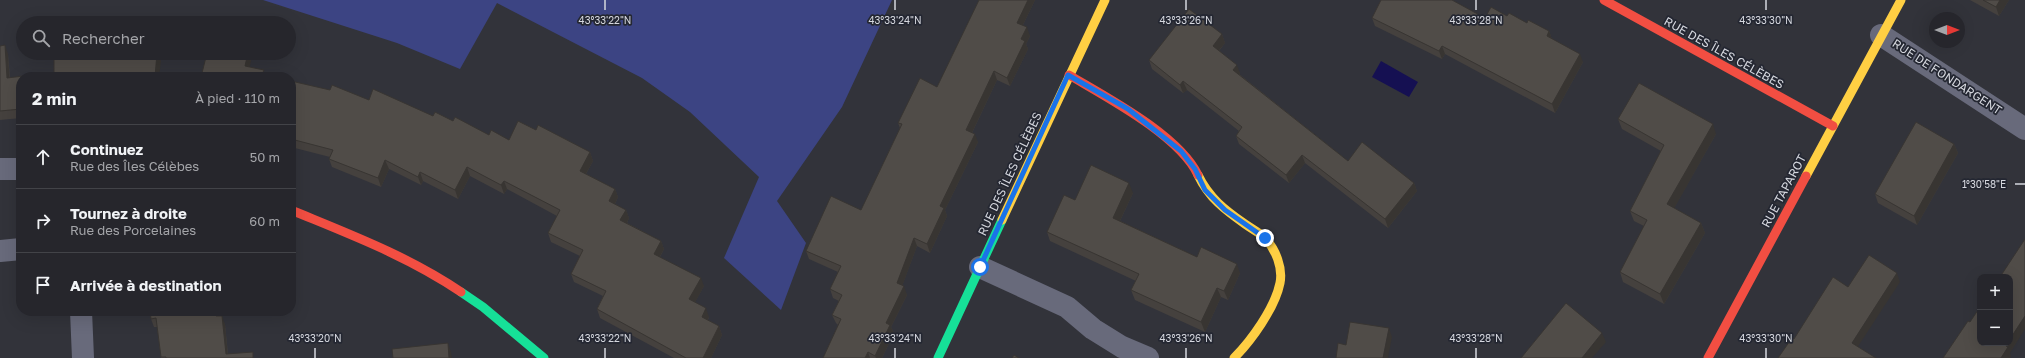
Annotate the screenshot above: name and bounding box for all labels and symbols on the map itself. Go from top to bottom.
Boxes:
north arrow [1929,12,1965,48]
street label: RUE DES ÎLES CÉLÈBES [1662,13,1787,92]
text: 43°33'22"N [579,14,631,26]
text: 43°33'24"N [868,14,922,26]
text: 43°33'26"N [1159,14,1213,26]
text: 43°33'28"N [1449,14,1503,26]
text: 43°33'30"N [1739,14,1793,26]
street label: RUE DE FONDARGENT [1890,36,2005,118]
street label: RUE DES ÎLES CÉLÈBES [974,109,1045,238]
street label: RUE TAPAROT [1758,151,1809,230]
text: 1°30'58"E [1962,178,2006,190]
route end [1256,229,1274,247]
route start [971,258,989,276]
text: 43°33'20"N [288,332,342,344]
text: 43°33'22"N [579,332,631,344]
text: 43°33'24"N [868,332,922,344]
text: 43°33'26"N [1159,332,1213,344]
text: 43°33'28"N [1449,332,1503,344]
text: 43°33'30"N [1739,332,1793,344]

